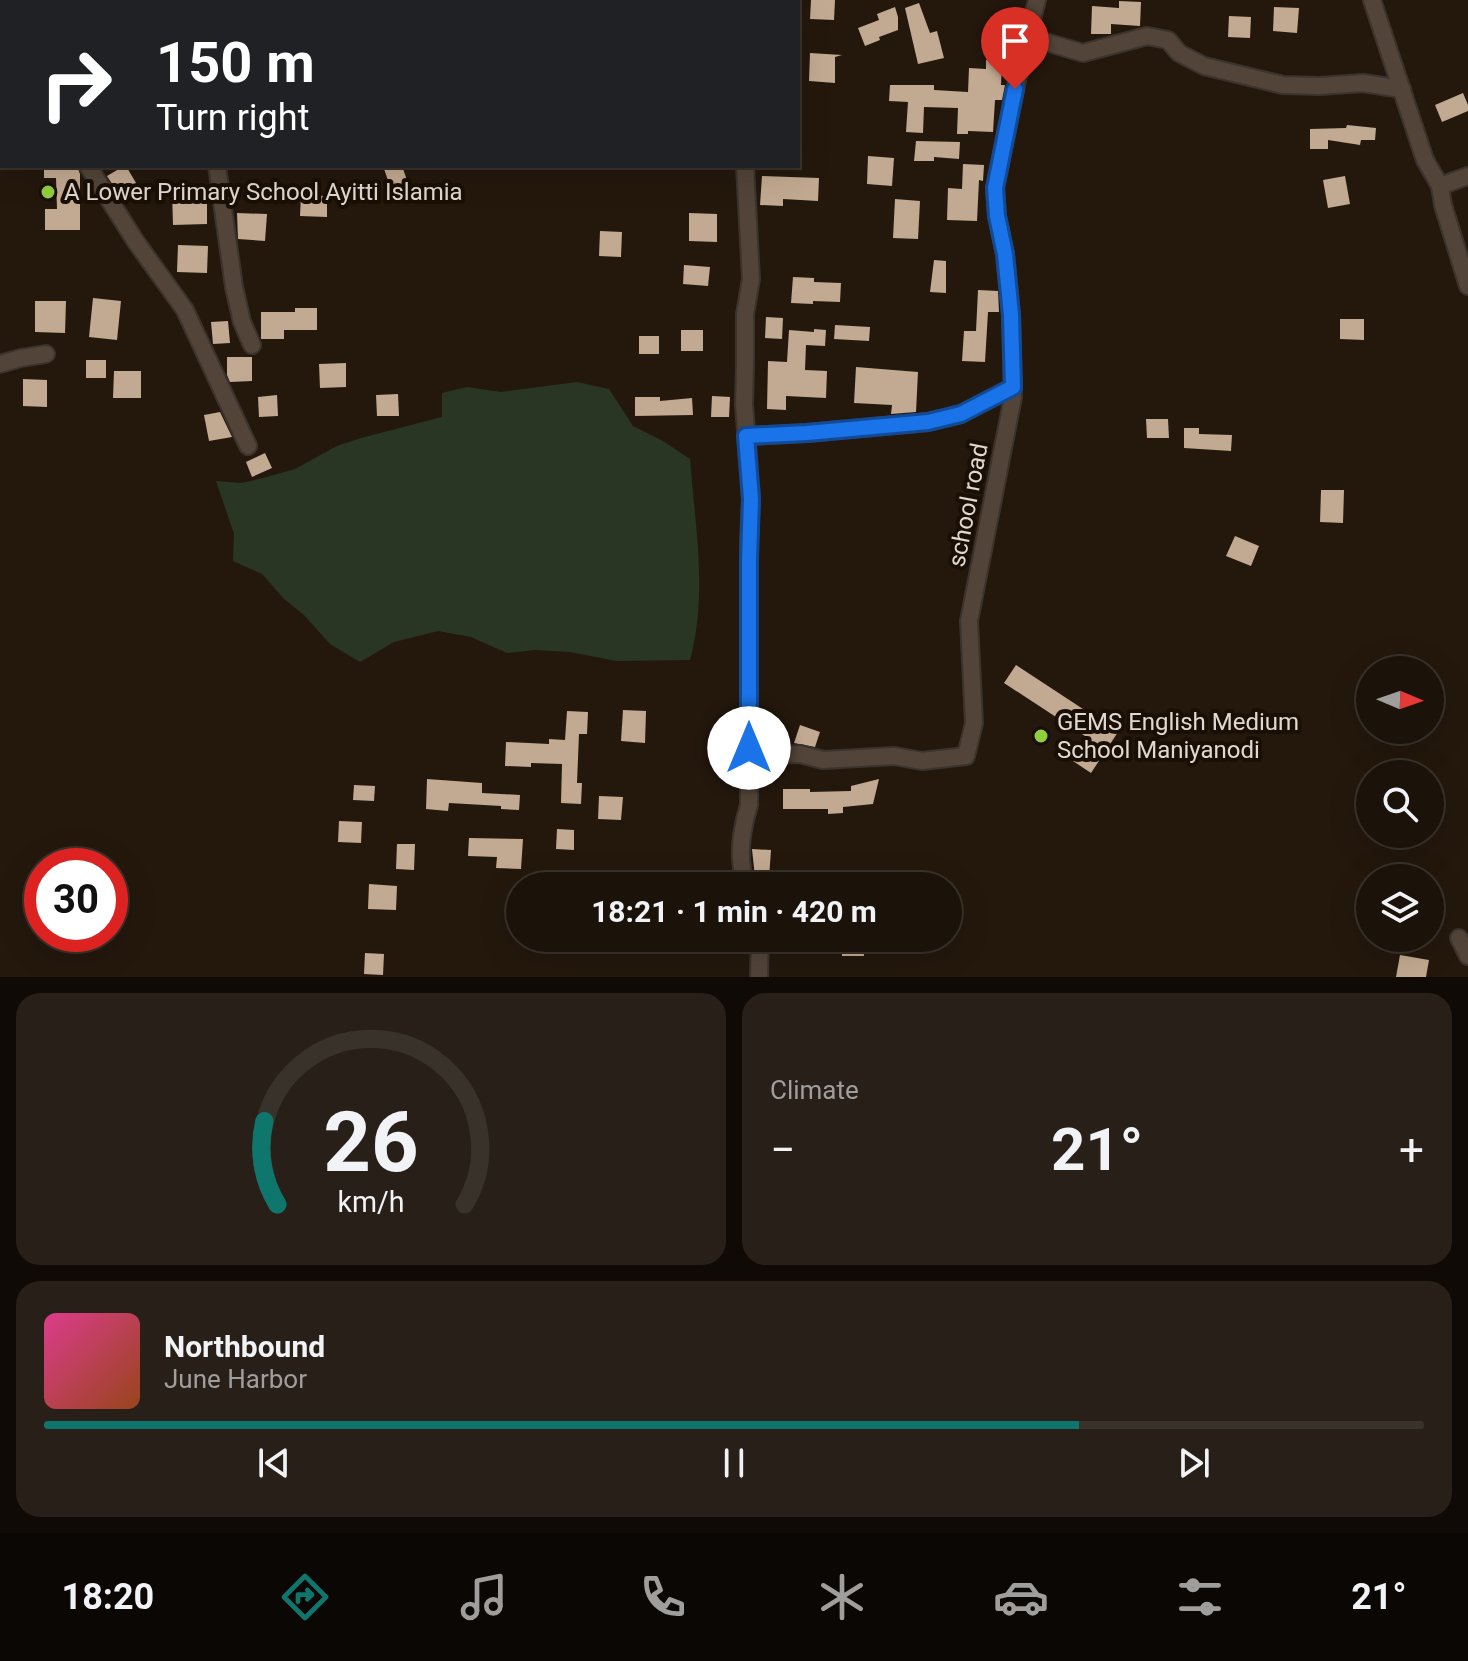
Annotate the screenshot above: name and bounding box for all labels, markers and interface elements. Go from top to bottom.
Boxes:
pin [981,7,1049,89]
icon: arrive [993,19,1037,63]
text: 150 m [156,30,315,96]
icon: right [24,32,128,136]
text: Turn right [156,97,309,139]
place label: A Lower Primary School Ayitti Islamia [64,178,463,206]
marker: A Lower Primary School Ayitti Islamia [39,183,57,201]
street label: school road [942,441,994,569]
north arrow [1356,656,1444,744]
map controls [1356,656,1444,952]
position arrow [707,706,791,790]
place label: GEMS English Medium School Maniyanodi [1057,708,1299,764]
marker: GEMS English Medium School Maniyanodi [1032,727,1050,745]
button: search [1356,760,1444,848]
speed limit sign: 30 [24,848,128,952]
button: layers [1356,864,1444,952]
text: 18:21 · 1 min · 420 m [591,894,877,929]
text: Climate [770,1075,859,1105]
text: 26 [323,1094,419,1191]
text: 21° [1051,1114,1143,1185]
text: − [770,1124,795,1176]
text: + [1399,1124,1424,1176]
text: km/h [337,1185,405,1219]
text: Northbound [164,1329,325,1364]
text: June Harbor [164,1364,307,1394]
icon: previous [252,1441,296,1485]
icon: pause [712,1441,756,1485]
icon: next [1172,1441,1216,1485]
icon: directions [277,1569,333,1625]
icon: music [456,1569,512,1625]
icon: phone [635,1569,691,1625]
icon: climate [814,1569,870,1625]
icon: car [993,1569,1049,1625]
icon: filters [1172,1569,1228,1625]
text: 18:20 [61,1576,154,1618]
text: 21° [1351,1576,1406,1618]

